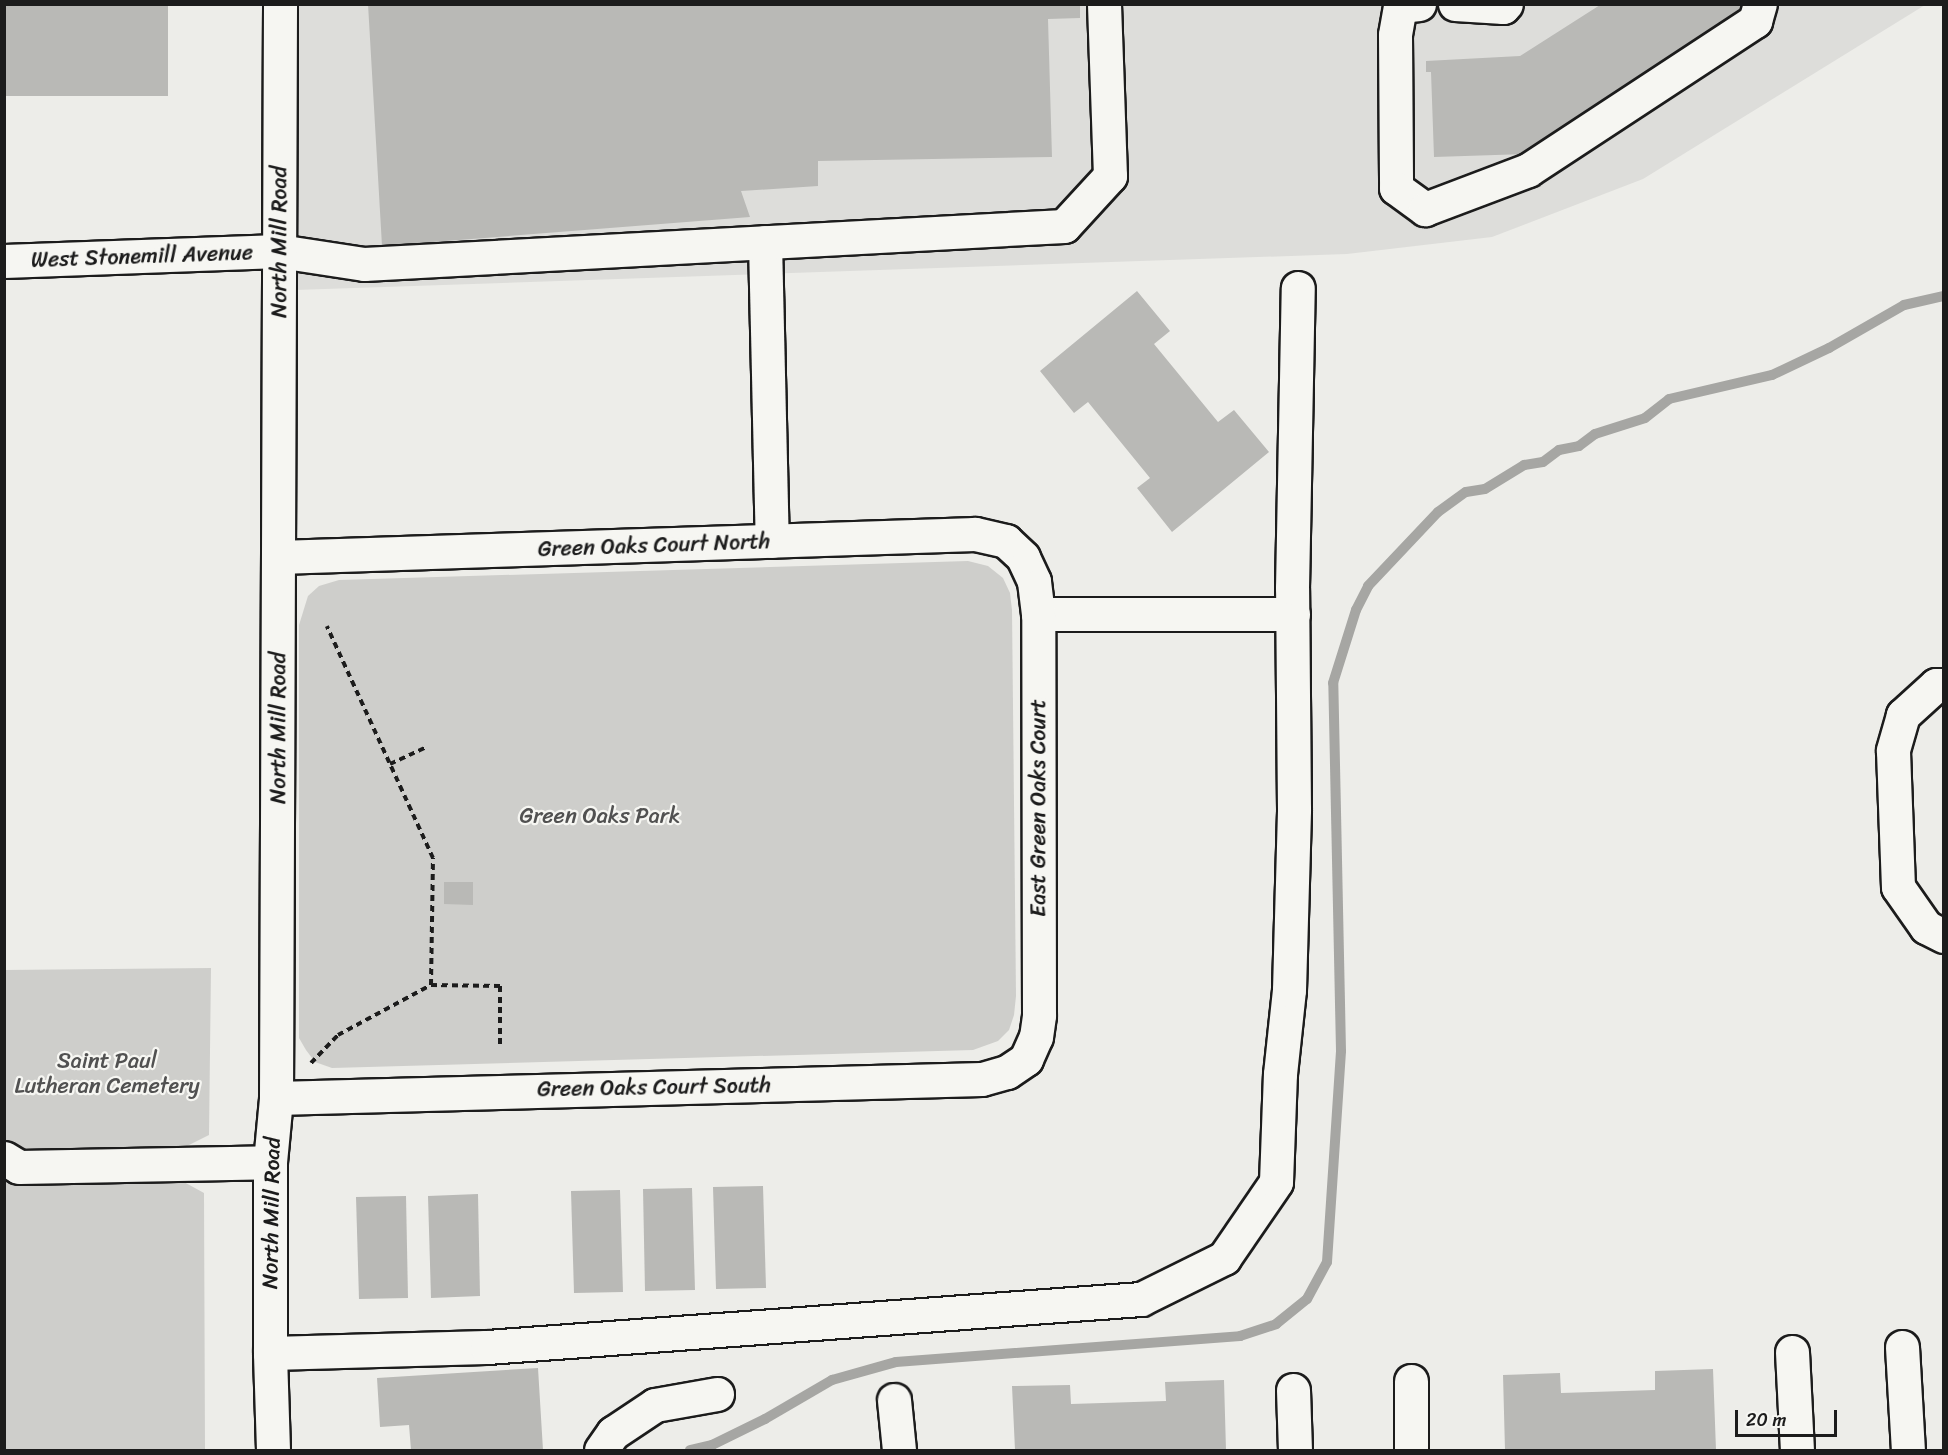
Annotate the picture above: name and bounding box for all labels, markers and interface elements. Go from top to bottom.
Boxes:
street label: North Mill Road [266,166,292,318]
street label: West Stonemill Avenue [30,239,254,273]
street label: Green Oaks Court North [537,528,771,562]
street label: North Mill Road [265,652,291,804]
street label: East Green Oaks Court [1025,698,1051,918]
park label: Green Oaks Park [520,803,680,829]
park label: Saint Paul Lutheran Cemetery [14,1047,200,1098]
street label: Green Oaks Court South [536,1072,772,1102]
street label: North Mill Road [256,1137,286,1289]
scale bar [1738,1398,1840,1436]
text: 20 m [1746,1404,1786,1436]

